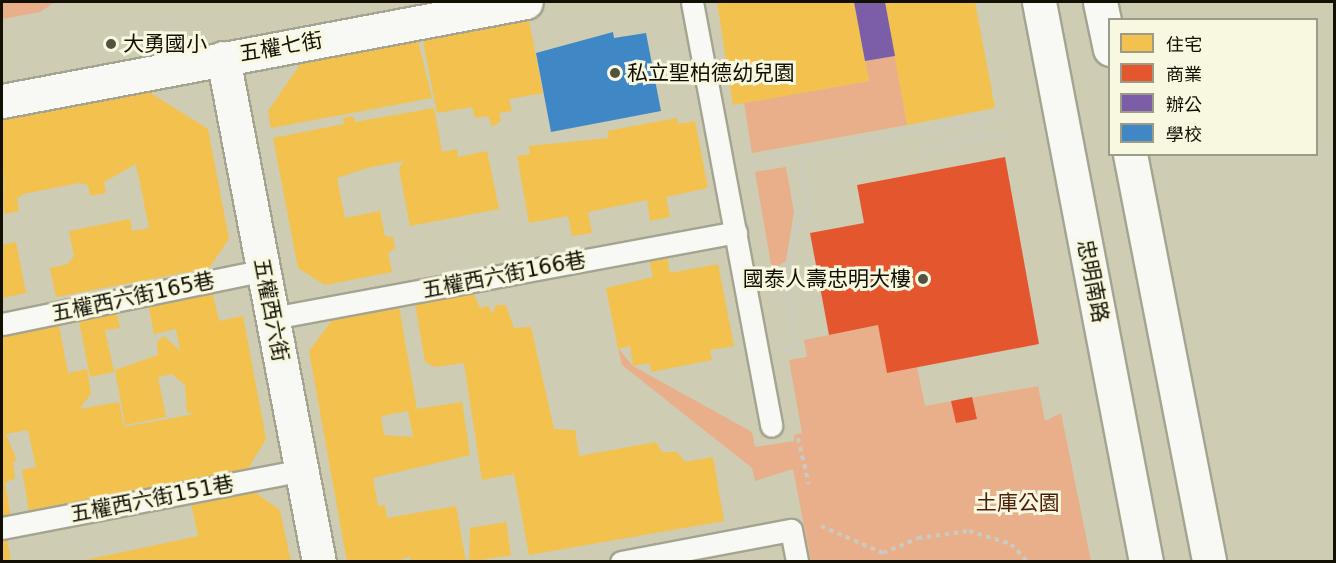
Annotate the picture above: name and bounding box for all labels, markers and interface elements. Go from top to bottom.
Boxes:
legend [1108,18,1318,156]
street label: 五權七街 [237,27,325,67]
place label: 大勇國小 [123,31,207,57]
text: 住宅 [1166,34,1202,55]
marker: 大勇國小 [104,37,118,51]
place label: 私立聖柏德幼兒園 [627,60,795,86]
text: 商業 [1166,64,1202,85]
marker: 私立聖柏德幼兒園 [608,66,622,80]
text: 辦公 [1166,94,1202,115]
text: 學校 [1166,124,1202,145]
street label: 忠明南路 [1073,237,1113,325]
street label: 五權西六街166巷 [420,247,588,303]
street label: 五權西六街 [249,256,293,364]
place label: 國泰人壽忠明大樓 [743,266,911,292]
street label: 五權西六街165巷 [49,267,217,327]
marker: 國泰人壽忠明大樓 [916,272,930,286]
street label: 五權西六街151巷 [68,471,236,527]
park label: 土庫公園 [976,490,1060,516]

